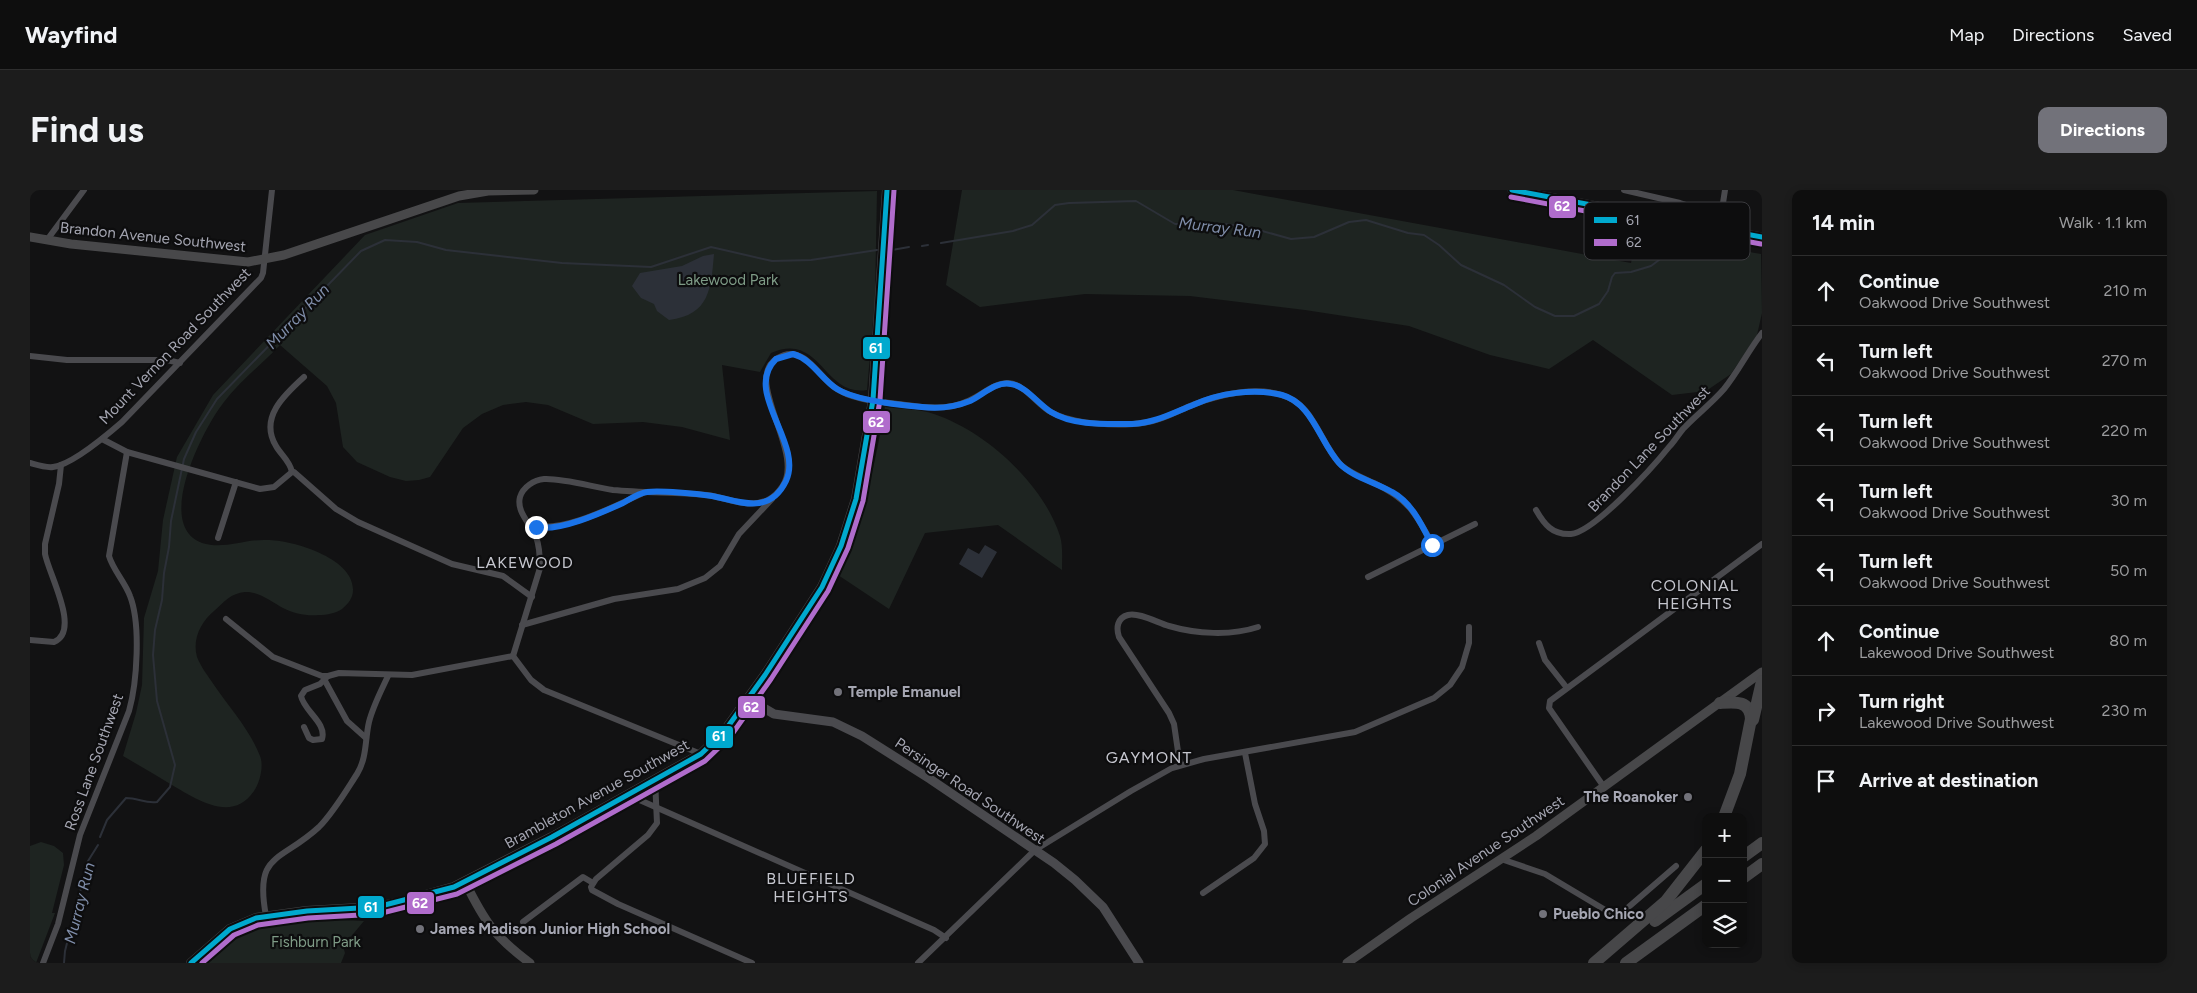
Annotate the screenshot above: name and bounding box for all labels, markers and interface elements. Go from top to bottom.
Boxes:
text: Wayfind [25,20,118,49]
text: Map [1949,24,1984,46]
text: Directions [2012,24,2094,46]
text: Saved [2122,24,2172,46]
button: Directions [2038,107,2167,153]
text: Find us [30,109,144,151]
line badge: 62 [1548,195,1577,219]
text: 62 [1554,198,1570,215]
legend [1584,202,1750,260]
text: 14 min [1812,210,1875,235]
text: 61 [1626,212,1640,229]
water label: Murray Run [1178,213,1262,242]
text: Walk · 1.1 km [2059,213,2147,232]
street label: Brandon Avenue Southwest [59,218,247,256]
text: 62 [1626,234,1642,251]
street label: Mount Vernon Road Southwest [95,264,255,428]
text: Continue [1859,270,1939,293]
park label: Lakewood Park [678,271,779,289]
icon: ahead [1812,277,1840,305]
water label: Murray Run [262,280,333,353]
text: 210 m [2104,281,2147,300]
text: Oakwood Drive Southwest [1859,293,2050,312]
line badge: 61 [862,336,891,360]
text: 61 [869,340,883,357]
text: Turn left [1859,340,1933,363]
icon: left [1812,347,1840,375]
text: 270 m [2102,351,2147,370]
text: Oakwood Drive Southwest [1859,363,2050,382]
street label: Brandon Lane Southwest [1584,382,1714,516]
line badge: 62 [862,410,891,434]
text: Turn left [1859,410,1933,433]
text: 62 [868,414,884,431]
icon: left [1812,417,1840,445]
text: 220 m [2101,421,2147,440]
text: Oakwood Drive Southwest [1859,433,2050,452]
text: Turn left [1859,480,1933,503]
icon: left [1812,487,1840,515]
text: 30 m [2110,491,2147,510]
text: Oakwood Drive Southwest [1859,503,2050,522]
route end [525,516,548,539]
route start [1421,534,1444,557]
text: Turn left [1859,550,1933,573]
district label: LAKEWOOD [476,553,574,572]
icon: left [1812,557,1840,585]
text: 50 m [2110,561,2147,580]
text: Oakwood Drive Southwest [1859,573,2050,592]
district label: COLONIAL HEIGHTS [1651,576,1739,613]
text: Continue [1859,620,1939,643]
icon: ahead [1812,627,1840,655]
text: 80 m [2109,631,2147,650]
text: Lakewood Drive Southwest [1859,643,2054,662]
place label: Temple Emanuel [848,683,961,701]
marker: Temple Emanuel [832,686,844,698]
text: Turn right [1859,690,1945,713]
street label: Ross Lane Southwest [61,691,127,833]
line badge: 62 [737,695,766,719]
icon: right [1812,697,1840,725]
text: 62 [743,699,759,716]
text: 230 m [2102,701,2147,720]
text: Lakewood Drive Southwest [1859,713,2054,732]
line badge: 61 [705,725,734,749]
text: 61 [712,728,726,745]
street label: Persinger Road Southwest [891,734,1049,848]
street label: Brambleton Avenue Southwest [501,735,693,852]
district label: GAYMONT [1106,748,1192,767]
icon: arrive [1812,767,1840,795]
text: Arrive at destination [1859,769,2038,792]
place label: The Roanoker [1584,788,1678,806]
marker: The Roanoker [1682,791,1694,803]
street label: Colonial Avenue Southwest [1404,792,1568,910]
map controls [1702,813,1747,948]
button: + [1702,813,1747,858]
button: − [1702,858,1747,903]
water label: Murray Run [60,861,99,946]
district label: BLUEFIELD HEIGHTS [766,869,856,906]
line badge: 62 [406,891,435,915]
line badge: 61 [357,895,385,919]
text: 62 [412,895,428,912]
text: 61 [364,899,378,916]
button: layers [1702,903,1747,948]
place label: Pueblo Chico [1553,905,1644,923]
marker: Pueblo Chico [1537,908,1549,920]
place label: James Madison Junior High School [430,920,670,938]
marker: James Madison Junior High School [414,923,426,935]
park label: Fishburn Park [271,933,362,951]

